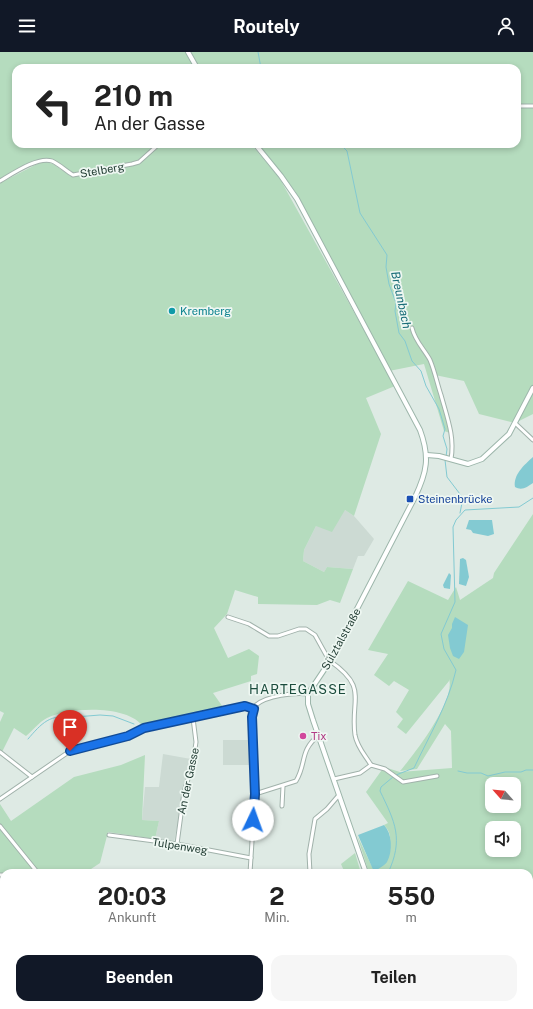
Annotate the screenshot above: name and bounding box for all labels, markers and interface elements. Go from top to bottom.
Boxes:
icon: menu [16,15,38,37]
icon: person [495,15,517,37]
text: Routely [233,16,300,37]
text: 210 m [94,79,173,112]
icon: left [28,80,80,132]
text: An der Gasse [94,113,205,134]
street label: Stelberg [79,160,125,180]
water label: Breunbach [388,270,414,330]
place label: Kremberg [180,305,231,317]
marker: Kremberg [167,306,177,316]
place label: Steinenbrücke [418,493,493,505]
marker: Steinenbrücke [405,494,415,504]
street label: Sülztalstraße [319,606,363,672]
district label: HARTEGASSE [249,682,347,697]
pin [53,710,87,751]
icon: arrive [59,716,81,738]
place label: Tix [311,730,326,742]
marker: Tix [298,731,308,741]
street label: An der Gasse [175,747,201,815]
north arrow [485,777,521,813]
map controls [485,777,521,857]
position arrow [232,799,274,841]
button: sound [485,821,521,857]
street label: Tulpenweg [151,836,209,856]
text: 20:03 [98,882,166,910]
text: 2 [269,882,284,910]
text: 550 [387,882,435,910]
text: Ankunft [108,910,156,925]
text: Min. [264,910,289,925]
text: m [406,910,417,925]
button: Beenden [16,955,263,1001]
button: Teilen [271,955,517,1001]

